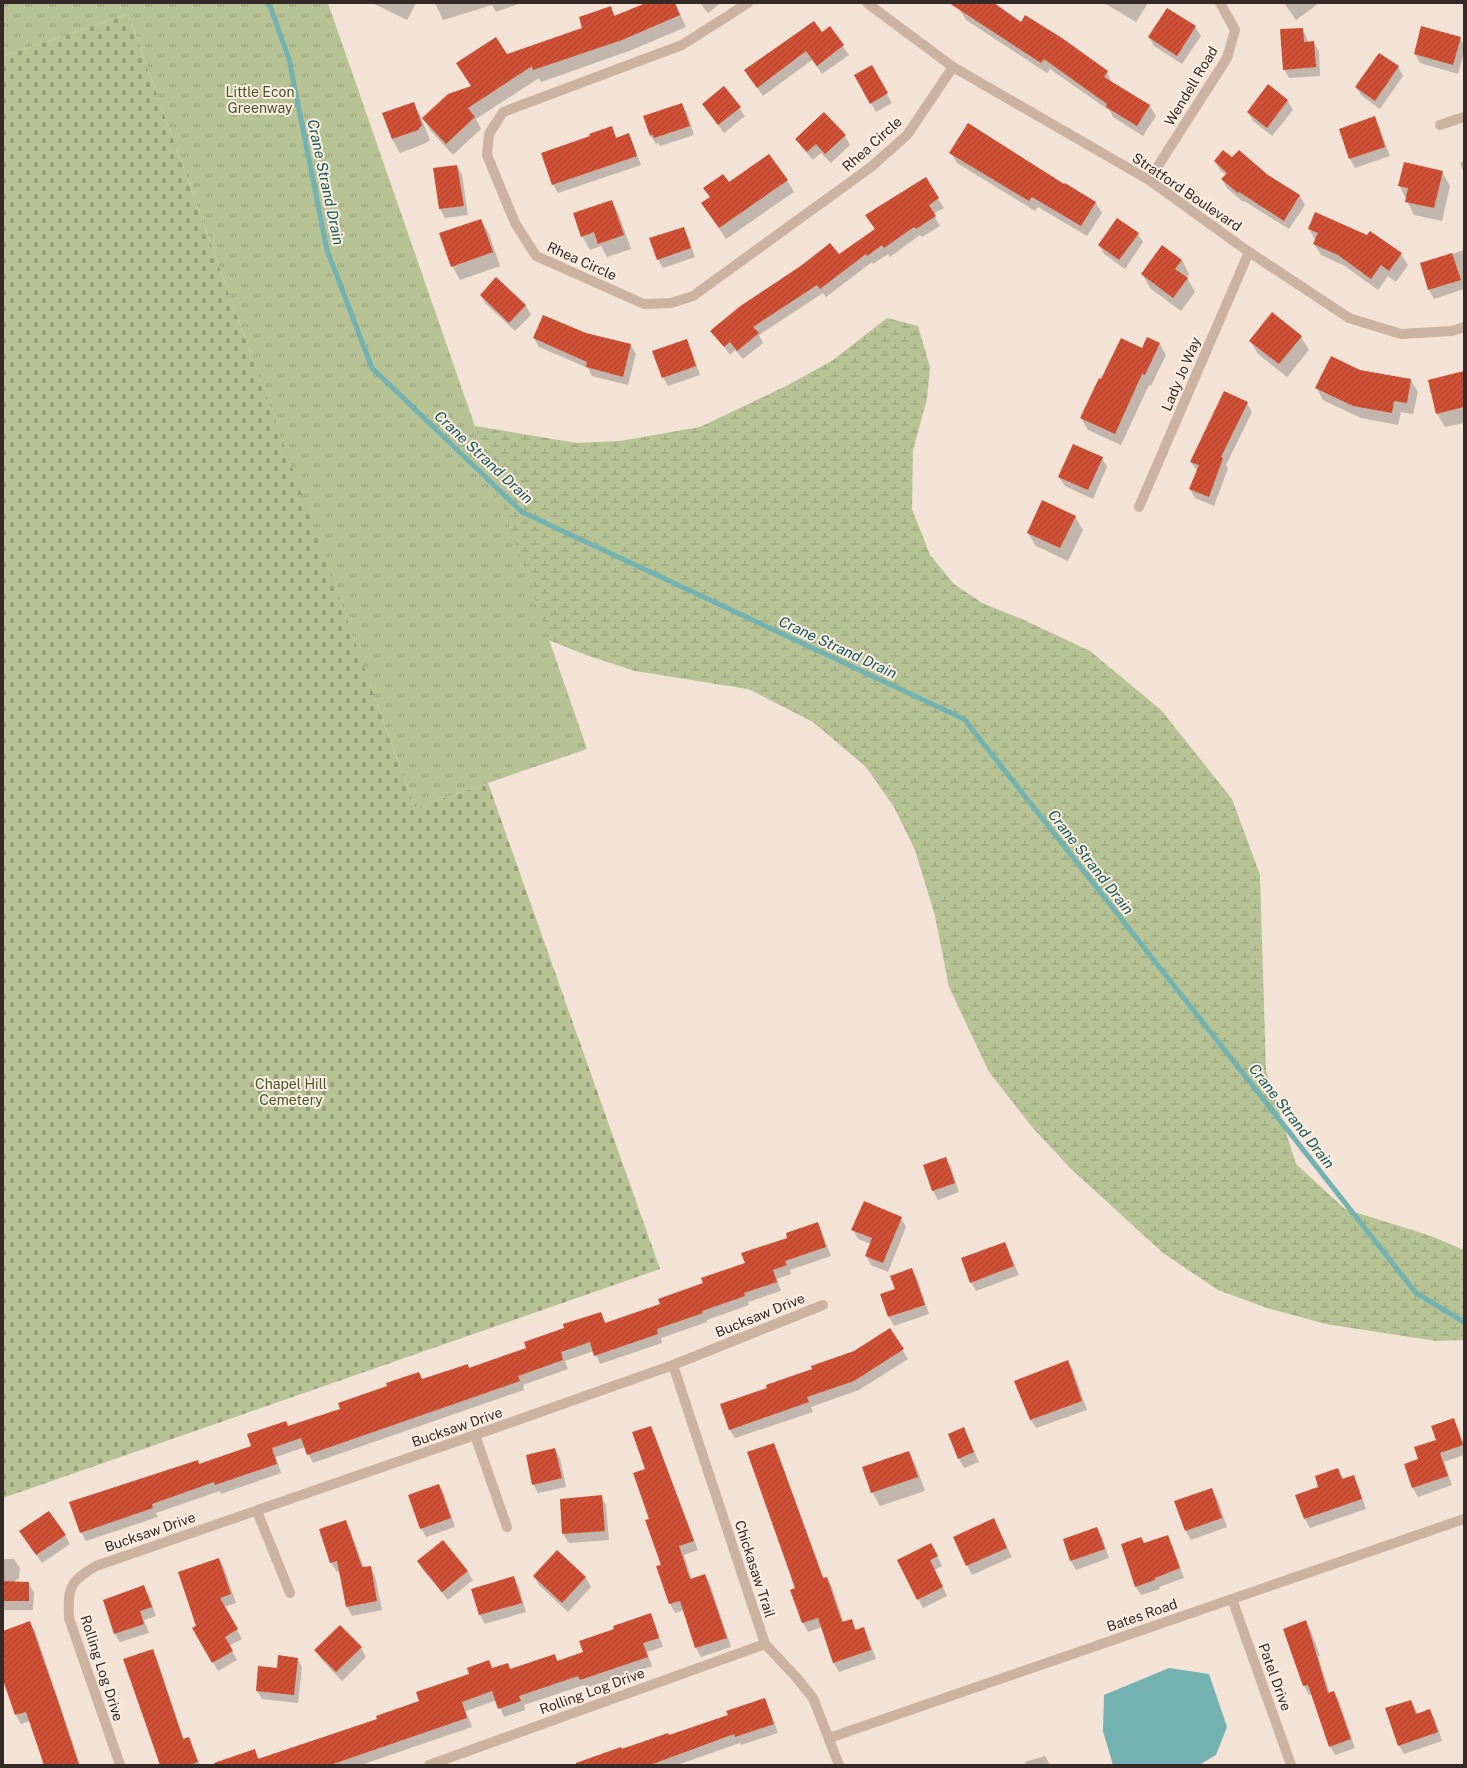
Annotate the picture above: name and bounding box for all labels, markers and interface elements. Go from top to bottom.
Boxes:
street label: Wendell Road [1161,43,1221,129]
park label: Little Econ Greenway [225,84,295,116]
street label: Rhea Circle [839,113,905,175]
water label: Crane Strand Drain [304,118,348,246]
street label: Stratford Boulevard [1129,150,1245,234]
street label: Rhea Circle [545,239,619,283]
street label: Lady Jo Way [1158,334,1204,413]
water label: Crane Strand Drain [431,407,537,507]
water label: Crane Strand Drain [776,612,900,682]
water label: Crane Strand Drain [1045,806,1137,918]
water label: Crane Strand Drain [1246,1060,1338,1172]
park label: Chapel Hill Cemetery [255,1076,327,1108]
street label: Bucksaw Drive [713,1290,807,1340]
street label: Bucksaw Drive [409,1404,505,1450]
street label: Bucksaw Drive [102,1509,198,1555]
street label: Chickasaw Trail [732,1518,778,1620]
street label: Bates Road [1105,1595,1179,1635]
street label: Rolling Log Drive [77,1613,127,1723]
street label: Patel Drive [1255,1641,1295,1713]
street label: Rolling Log Drive [537,1665,647,1717]

